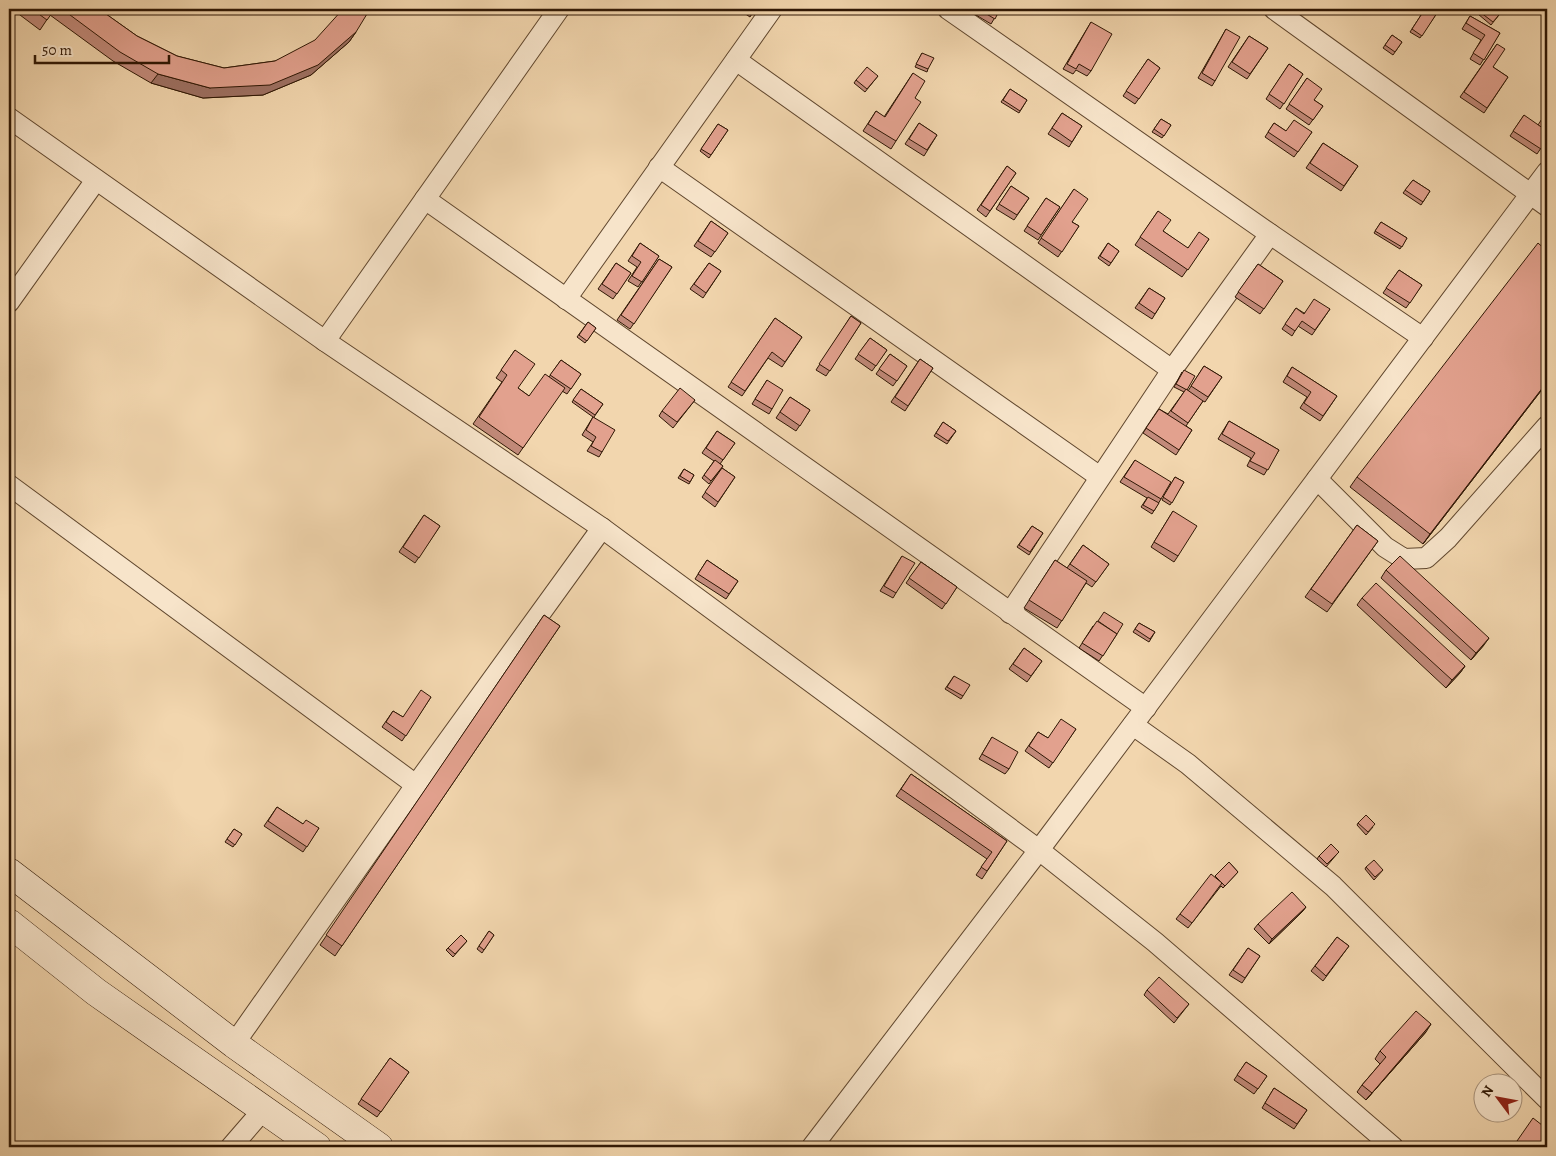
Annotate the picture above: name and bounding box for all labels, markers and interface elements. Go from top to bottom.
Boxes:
scale bar [35,32,169,64]
text: 50 m [42,40,72,60]
north arrow [1474,1074,1524,1124]
text: N [1477,1082,1498,1101]

